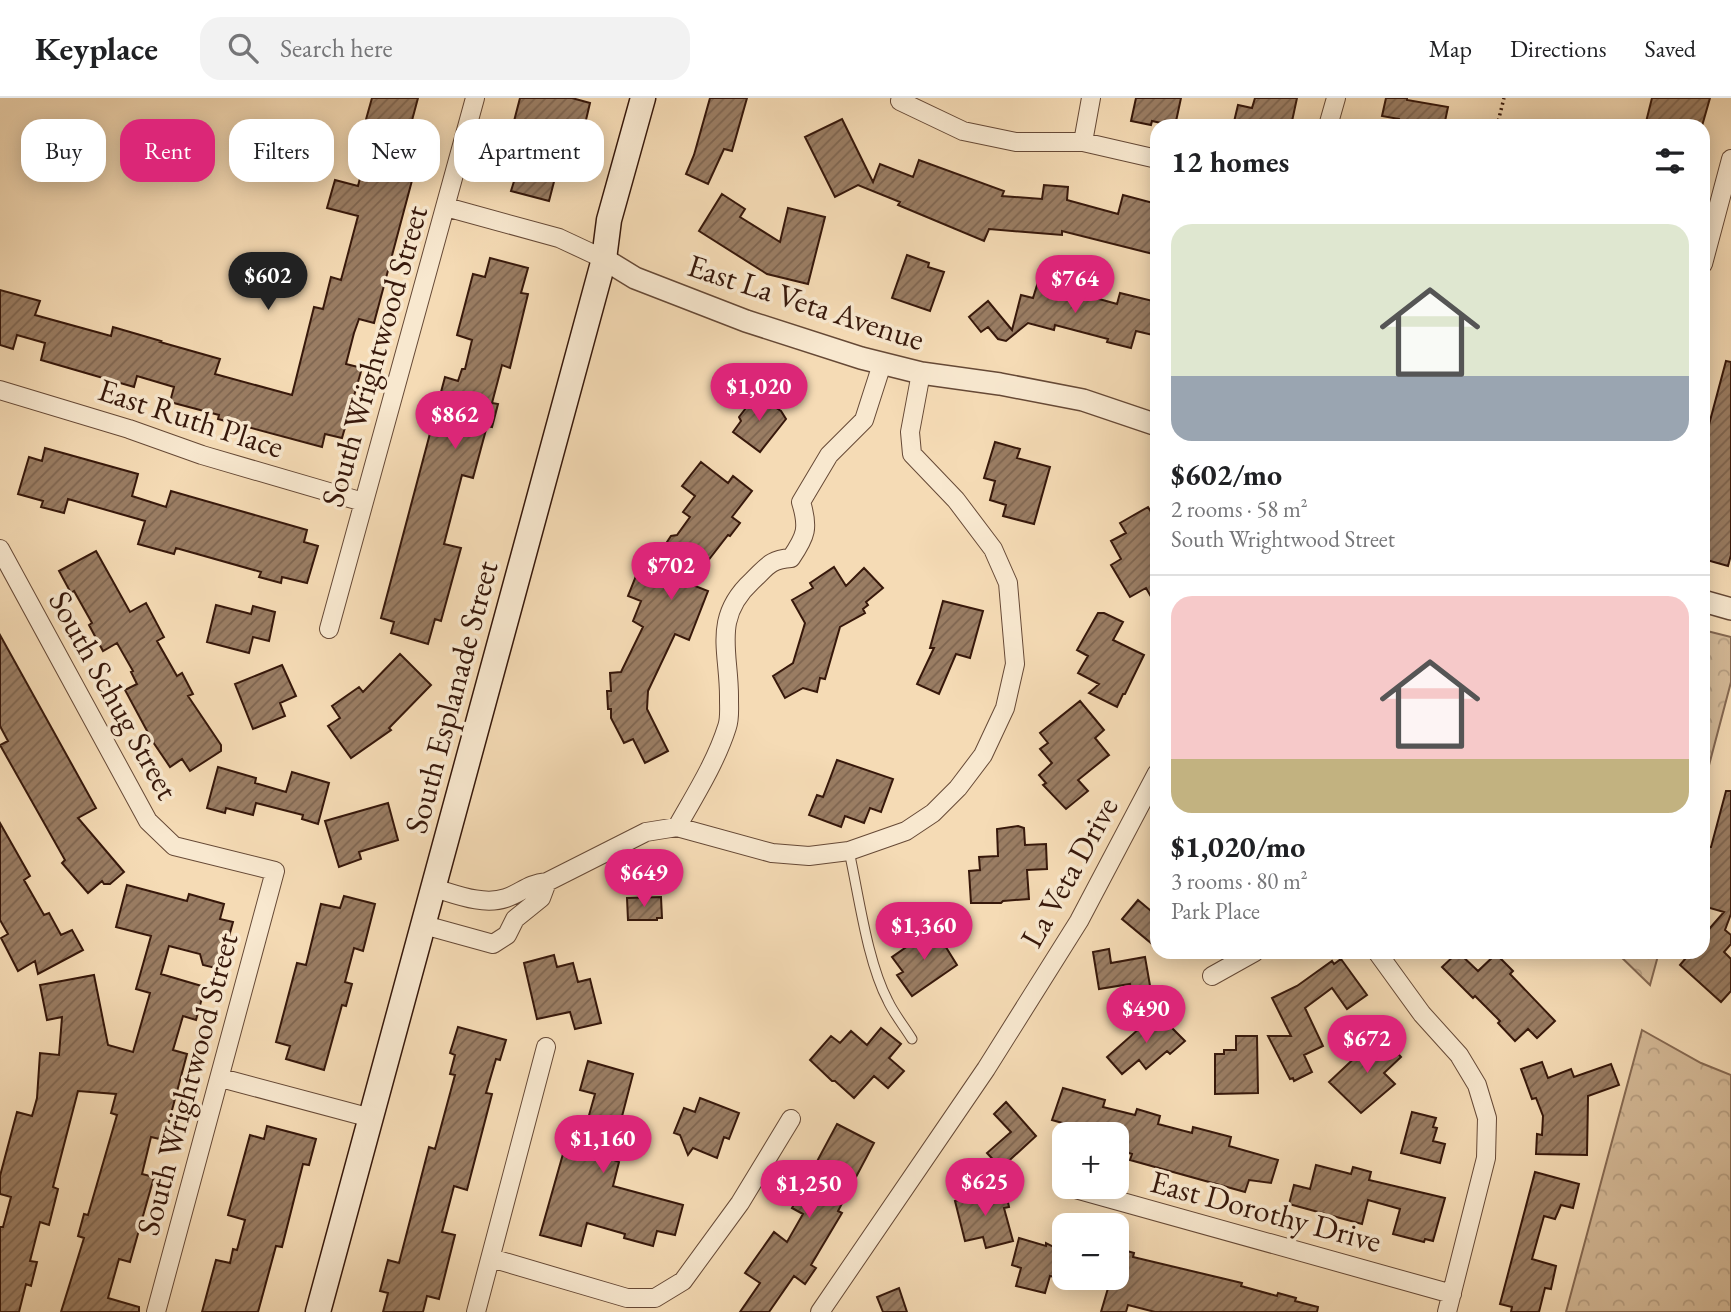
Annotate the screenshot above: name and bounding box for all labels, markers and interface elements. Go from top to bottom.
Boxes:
search box [200,17,690,80]
text: Keyplace [35,27,158,70]
icon: search [224,29,262,67]
text: Search here [280,31,393,65]
text: Map [1429,33,1472,64]
text: Directions [1510,33,1607,64]
text: Saved [1645,33,1696,64]
chip: Buy [21,119,106,182]
chip: Rent [120,119,215,182]
chip: Filters [229,119,334,182]
chip: New [348,119,440,182]
chip: Apartment [454,119,604,182]
text: 12 homes [1171,142,1289,181]
icon: filters [1651,142,1689,180]
street label: South Wrightwood Street [311,200,437,512]
street label: East La Veta Avenue [682,244,930,360]
pin: $602 [227,252,309,312]
pin: $764 [1034,256,1116,315]
text: $602 [244,260,292,290]
text: $764 [1051,263,1099,293]
icon: home [1367,269,1493,395]
pin: $1,020 [702,364,816,423]
street label: East Ruth Place [93,368,289,468]
text: $1,020 [727,371,791,401]
pin: $862 [414,392,496,451]
text: $862 [431,399,479,429]
text: $602/mo [1171,455,1282,494]
text: 2 rooms · 58 m² [1171,494,1308,524]
text: South Wrightwood Street [1171,524,1395,554]
pin: $702 [630,542,712,602]
text: $702 [647,550,695,580]
street label: South Esplanade Street [394,556,508,838]
street label: South Schug Street [39,583,189,807]
icon: home [1367,641,1493,767]
street label: La Veta Drive [1010,789,1128,955]
text: $1,020/mo [1171,827,1305,866]
pin: $649 [603,850,685,909]
text: $649 [620,857,668,887]
text: 3 rooms · 80 m² [1171,866,1308,896]
text: Park Place [1171,896,1260,926]
pin: $1,360 [867,902,981,962]
text: $1,360 [892,910,956,940]
street label: South Wrightwood Street [126,928,248,1240]
pin: $490 [1105,986,1187,1045]
text: $490 [1122,993,1170,1023]
pin: $672 [1326,1016,1408,1075]
text: $672 [1343,1023,1391,1053]
pin: $1,160 [546,1116,660,1175]
map controls [1052,1122,1129,1290]
button: + [1052,1122,1129,1199]
text: $1,160 [571,1123,635,1153]
pin: $625 [944,1158,1026,1218]
pin: $1,250 [752,1160,866,1220]
street label: East Dorothy Drive [1146,1160,1386,1262]
text: $625 [961,1166,1009,1196]
text: $1,250 [777,1168,841,1198]
button: − [1052,1213,1129,1290]

